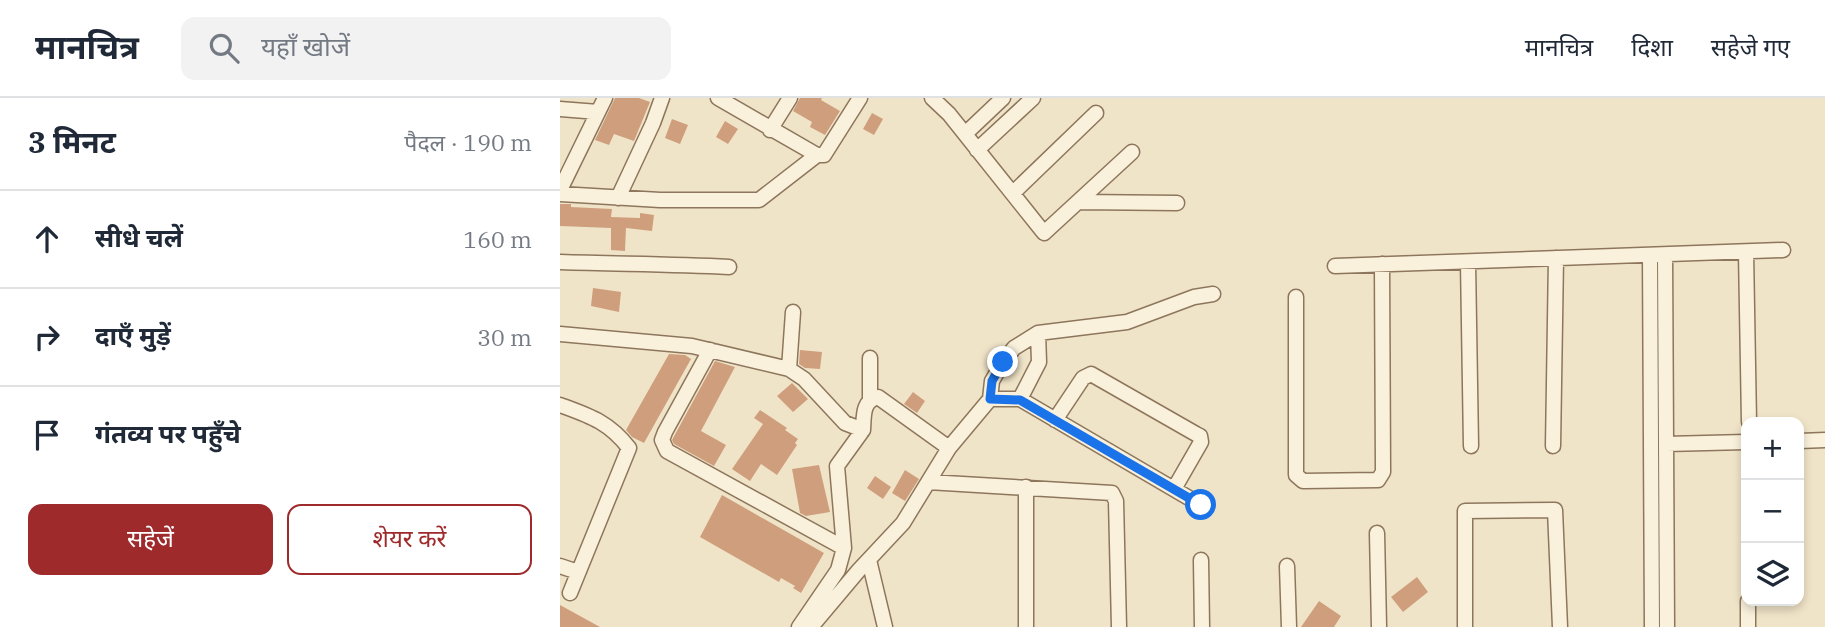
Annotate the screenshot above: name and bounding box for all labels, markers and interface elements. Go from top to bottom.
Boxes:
search box [181,17,671,80]
text: मानचित्र [35,25,139,68]
icon: search [205,29,243,67]
text: यहाँ खोजें [261,29,350,63]
text: मानचित्र [1525,31,1593,63]
text: दिशा [1631,31,1673,63]
text: सहेजे गए [1711,31,1790,63]
text: 3 मिनट [28,122,116,161]
text: पैदल · 190 m [404,127,532,157]
icon: ahead [28,220,66,258]
text: सीधे चलें [95,220,183,254]
text: 160 m [463,224,532,254]
icon: right [28,318,66,356]
text: दाएँ मुड़ें [95,318,171,352]
text: 30 m [477,322,532,352]
route end [987,346,1018,377]
icon: arrive [28,416,66,454]
text: गंतव्य पर पहुँचे [95,416,241,450]
map controls [1741,417,1804,606]
button: + [1741,417,1804,480]
button: − [1741,480,1804,543]
route start [1185,489,1216,520]
button: सहेजें [28,504,273,575]
button: शेयर करें [287,504,532,575]
button: layers [1741,543,1804,606]

